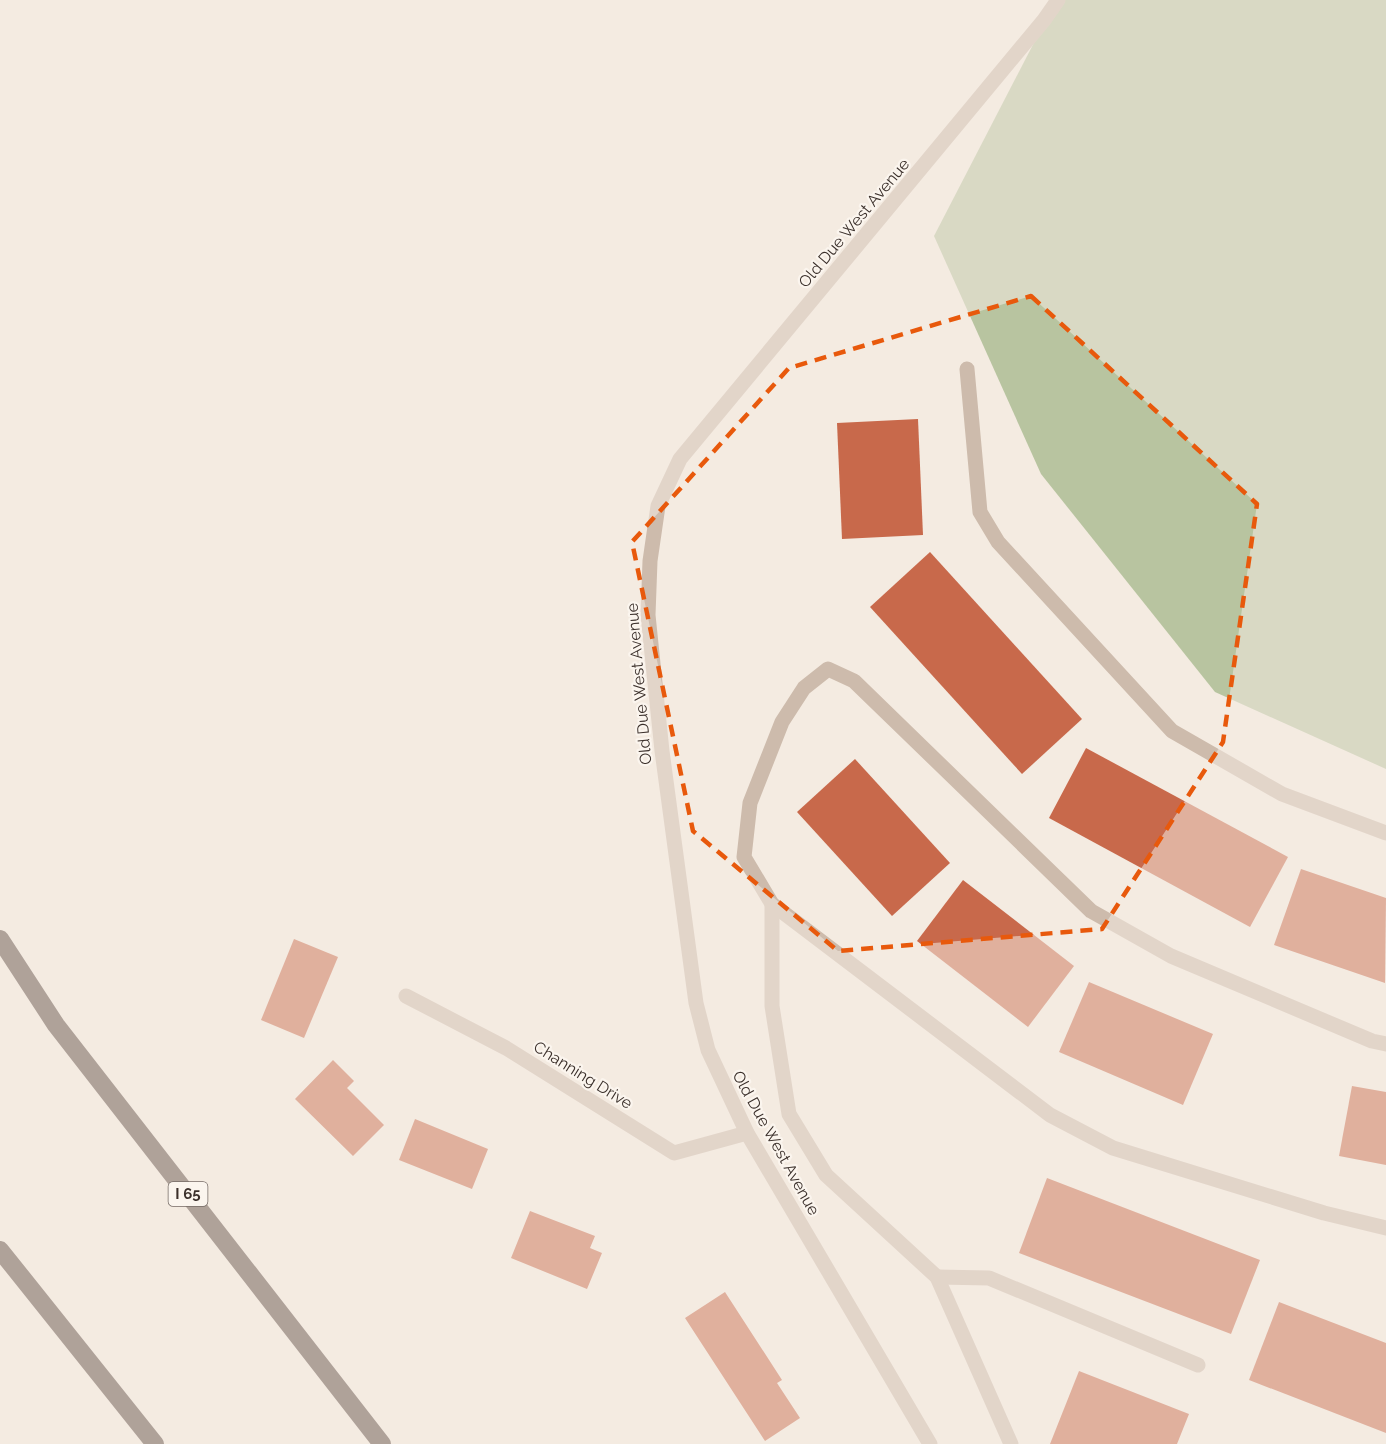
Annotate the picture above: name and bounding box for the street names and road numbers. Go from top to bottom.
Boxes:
street label: Old Due West Avenue [795,155,913,291]
street label: Old Due West Avenue [622,602,656,766]
street label: Channing Drive [530,1037,636,1113]
street label: Old Due West Avenue [728,1067,824,1219]
road number: I 65 [168,1182,207,1206]

